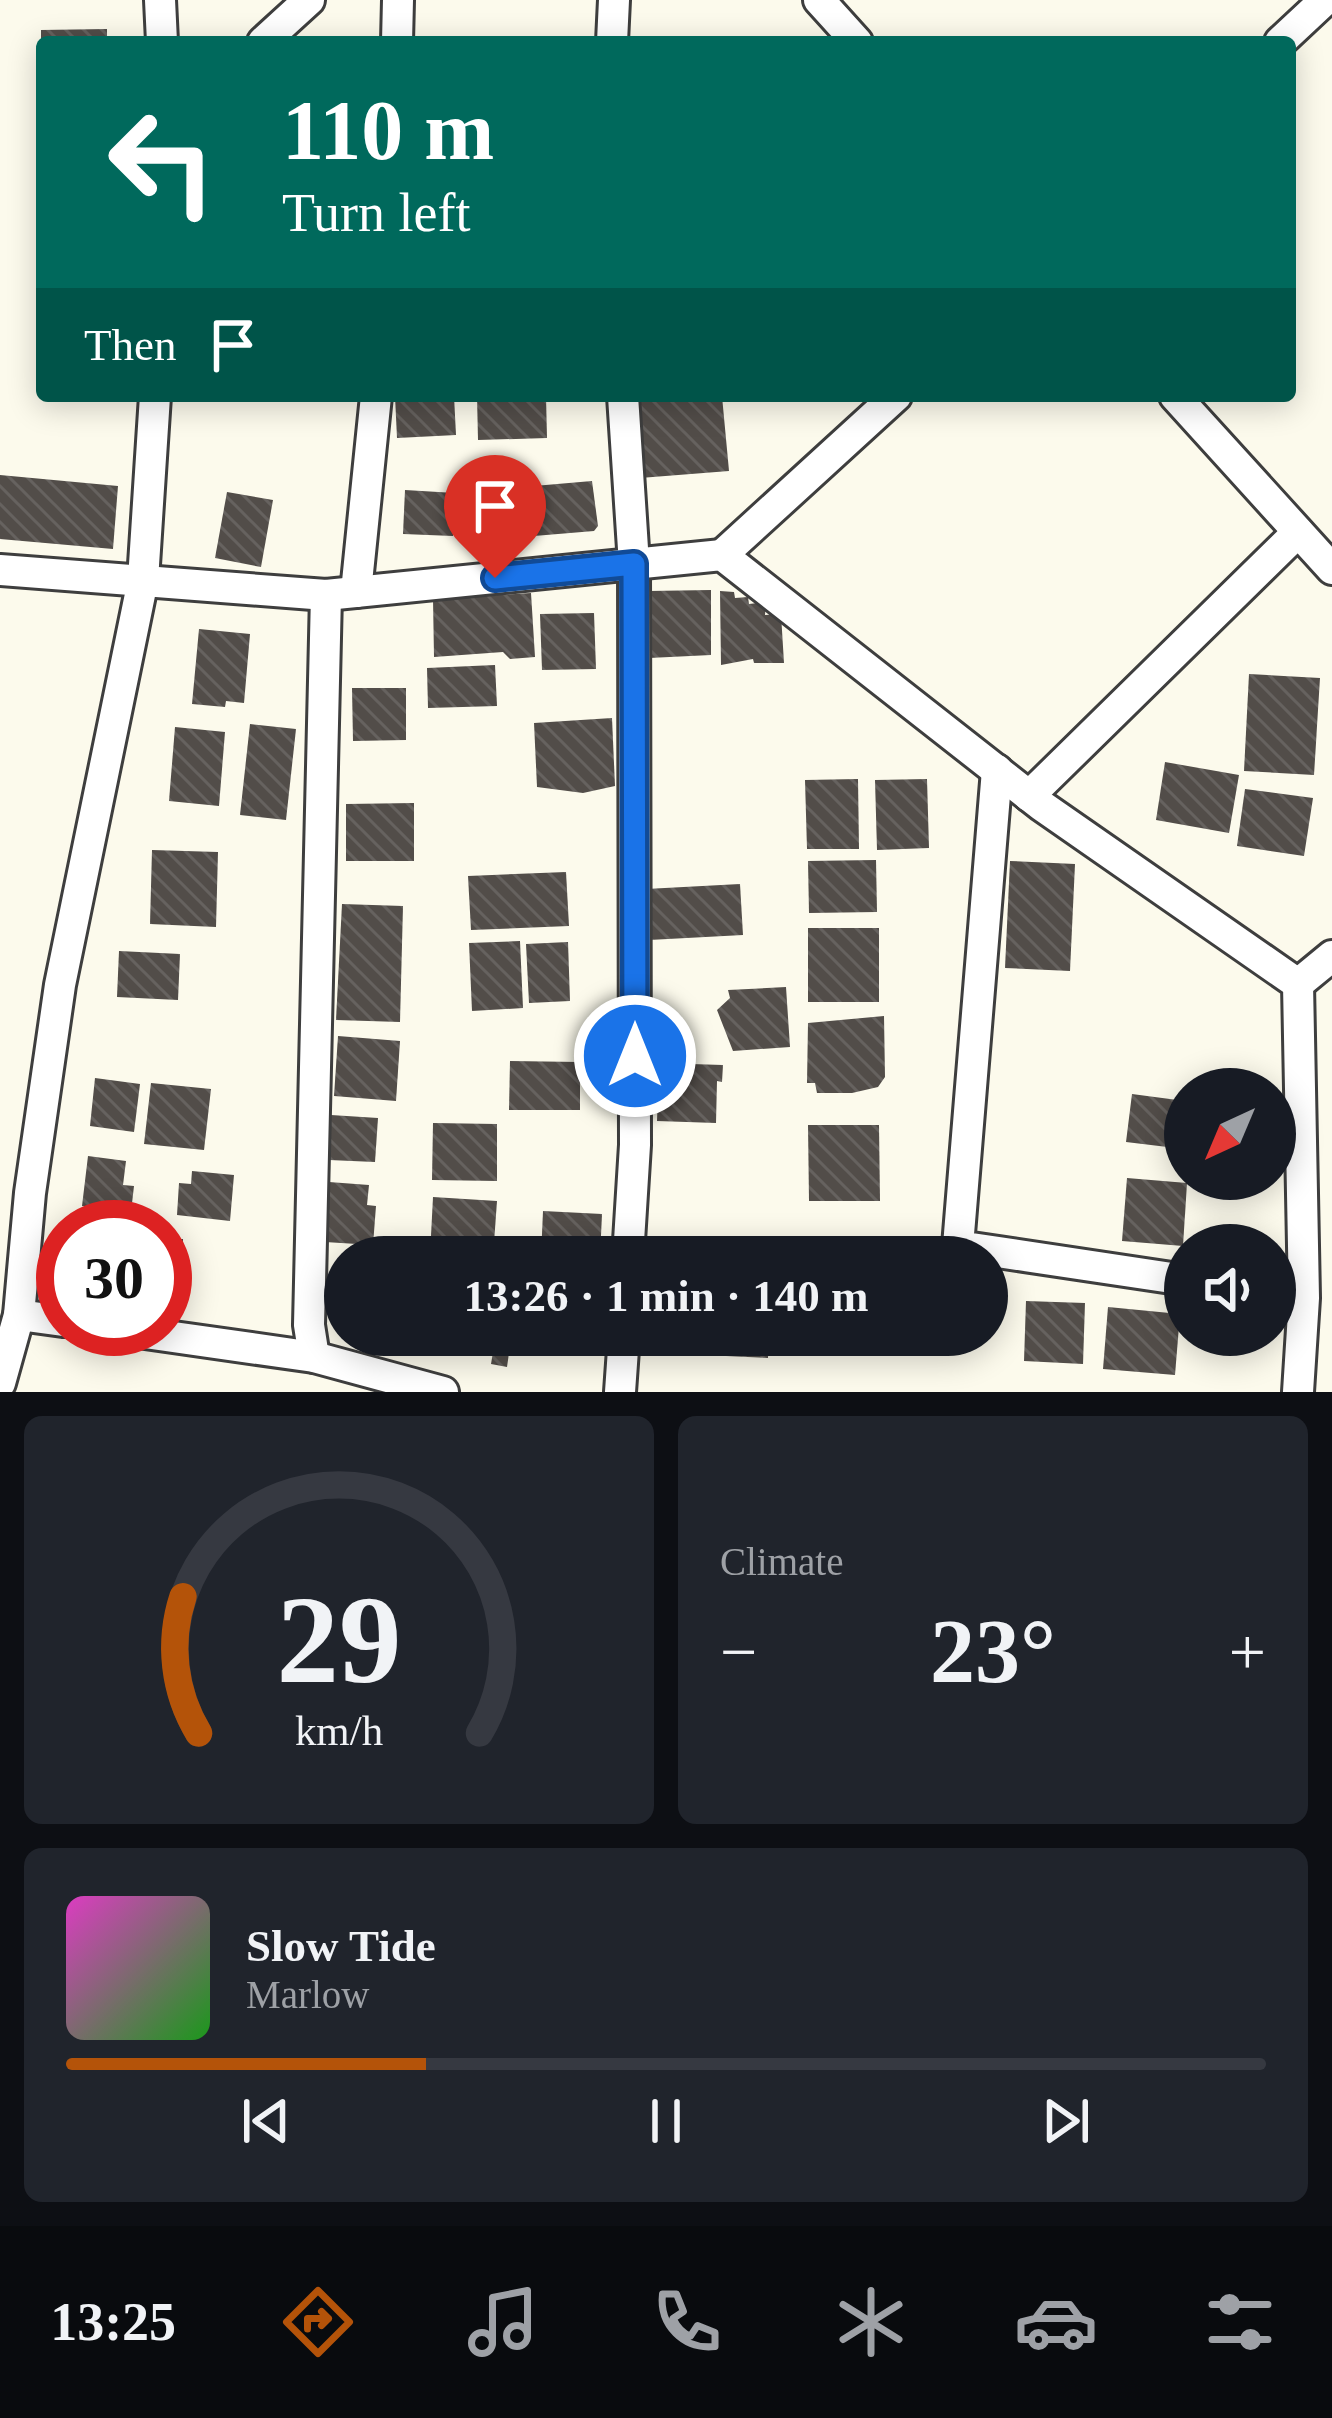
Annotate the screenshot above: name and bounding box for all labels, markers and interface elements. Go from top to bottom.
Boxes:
icon: left [84,84,240,240]
text: 110 m [282,84,494,177]
text: Turn left [282,183,471,243]
icon: arrive [200,312,266,378]
text: Then [84,320,176,370]
pin [444,455,546,578]
icon: arrive [462,473,528,539]
position arrow [572,993,698,1119]
north arrow [1164,1068,1296,1200]
map controls [1164,1068,1296,1356]
speed limit sign: 30 [36,1200,192,1356]
button: sound [1164,1224,1296,1356]
text: 13:26 · 1 min · 140 m [464,1271,869,1321]
text: Climate [720,1540,843,1583]
text: 29 [277,1571,401,1709]
text: 23° [930,1602,1056,1701]
text: − [720,1615,757,1688]
text: + [1229,1615,1266,1688]
text: km/h [295,1707,383,1754]
text: Slow Tide [246,1921,436,1971]
text: Marlow [246,1973,369,2016]
icon: previous [233,2088,299,2154]
icon: pause [633,2088,699,2154]
icon: next [1033,2088,1099,2154]
icon: directions [276,2280,360,2364]
icon: music [461,2280,545,2364]
icon: phone [645,2280,729,2364]
icon: climate [829,2280,913,2364]
icon: car [1014,2280,1098,2364]
icon: filters [1198,2280,1282,2364]
text: 13:25 [50,2292,176,2352]

